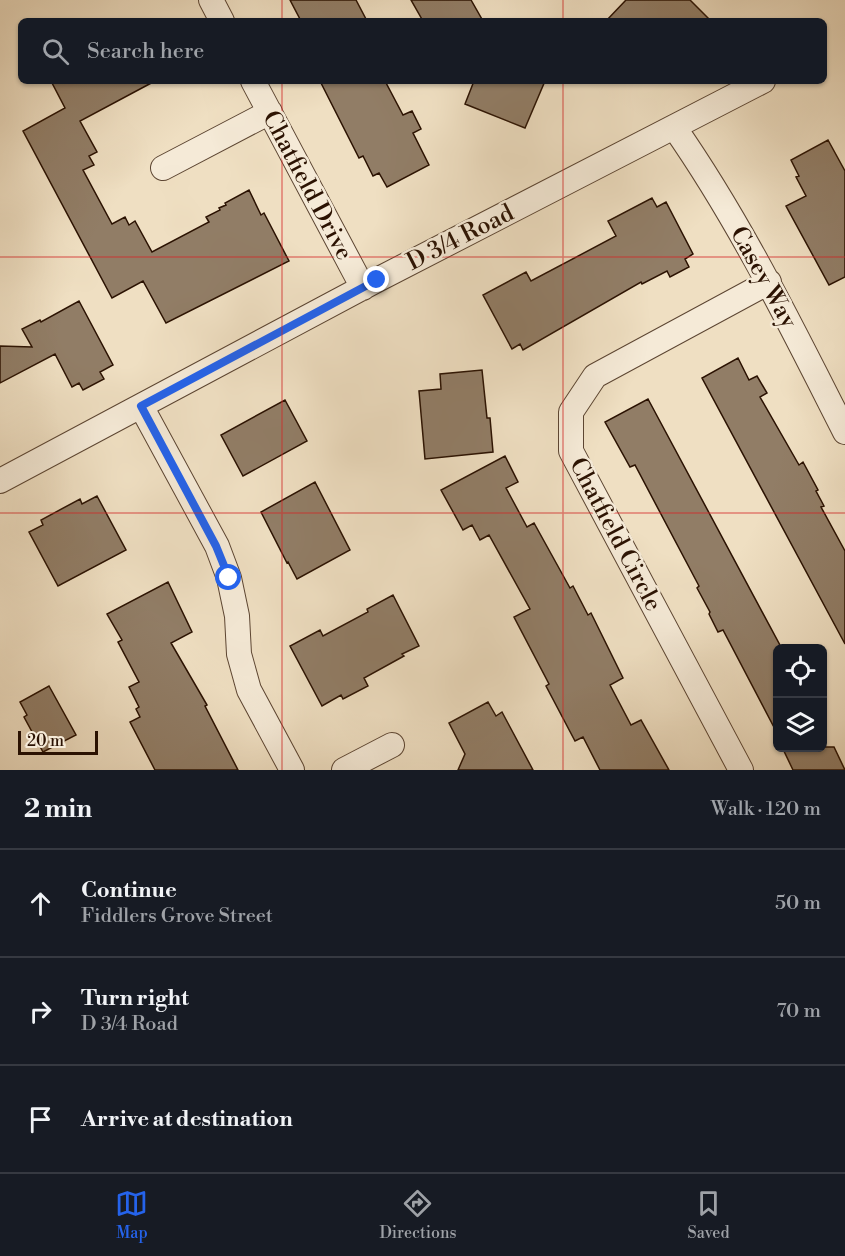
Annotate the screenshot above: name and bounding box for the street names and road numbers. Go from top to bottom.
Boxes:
street label: Chatfield Drive [255,106,359,265]
street label: D 3/4 Road [402,198,519,278]
street label: Casey Way [723,221,803,334]
street label: Chatfield Circle [562,453,668,616]

